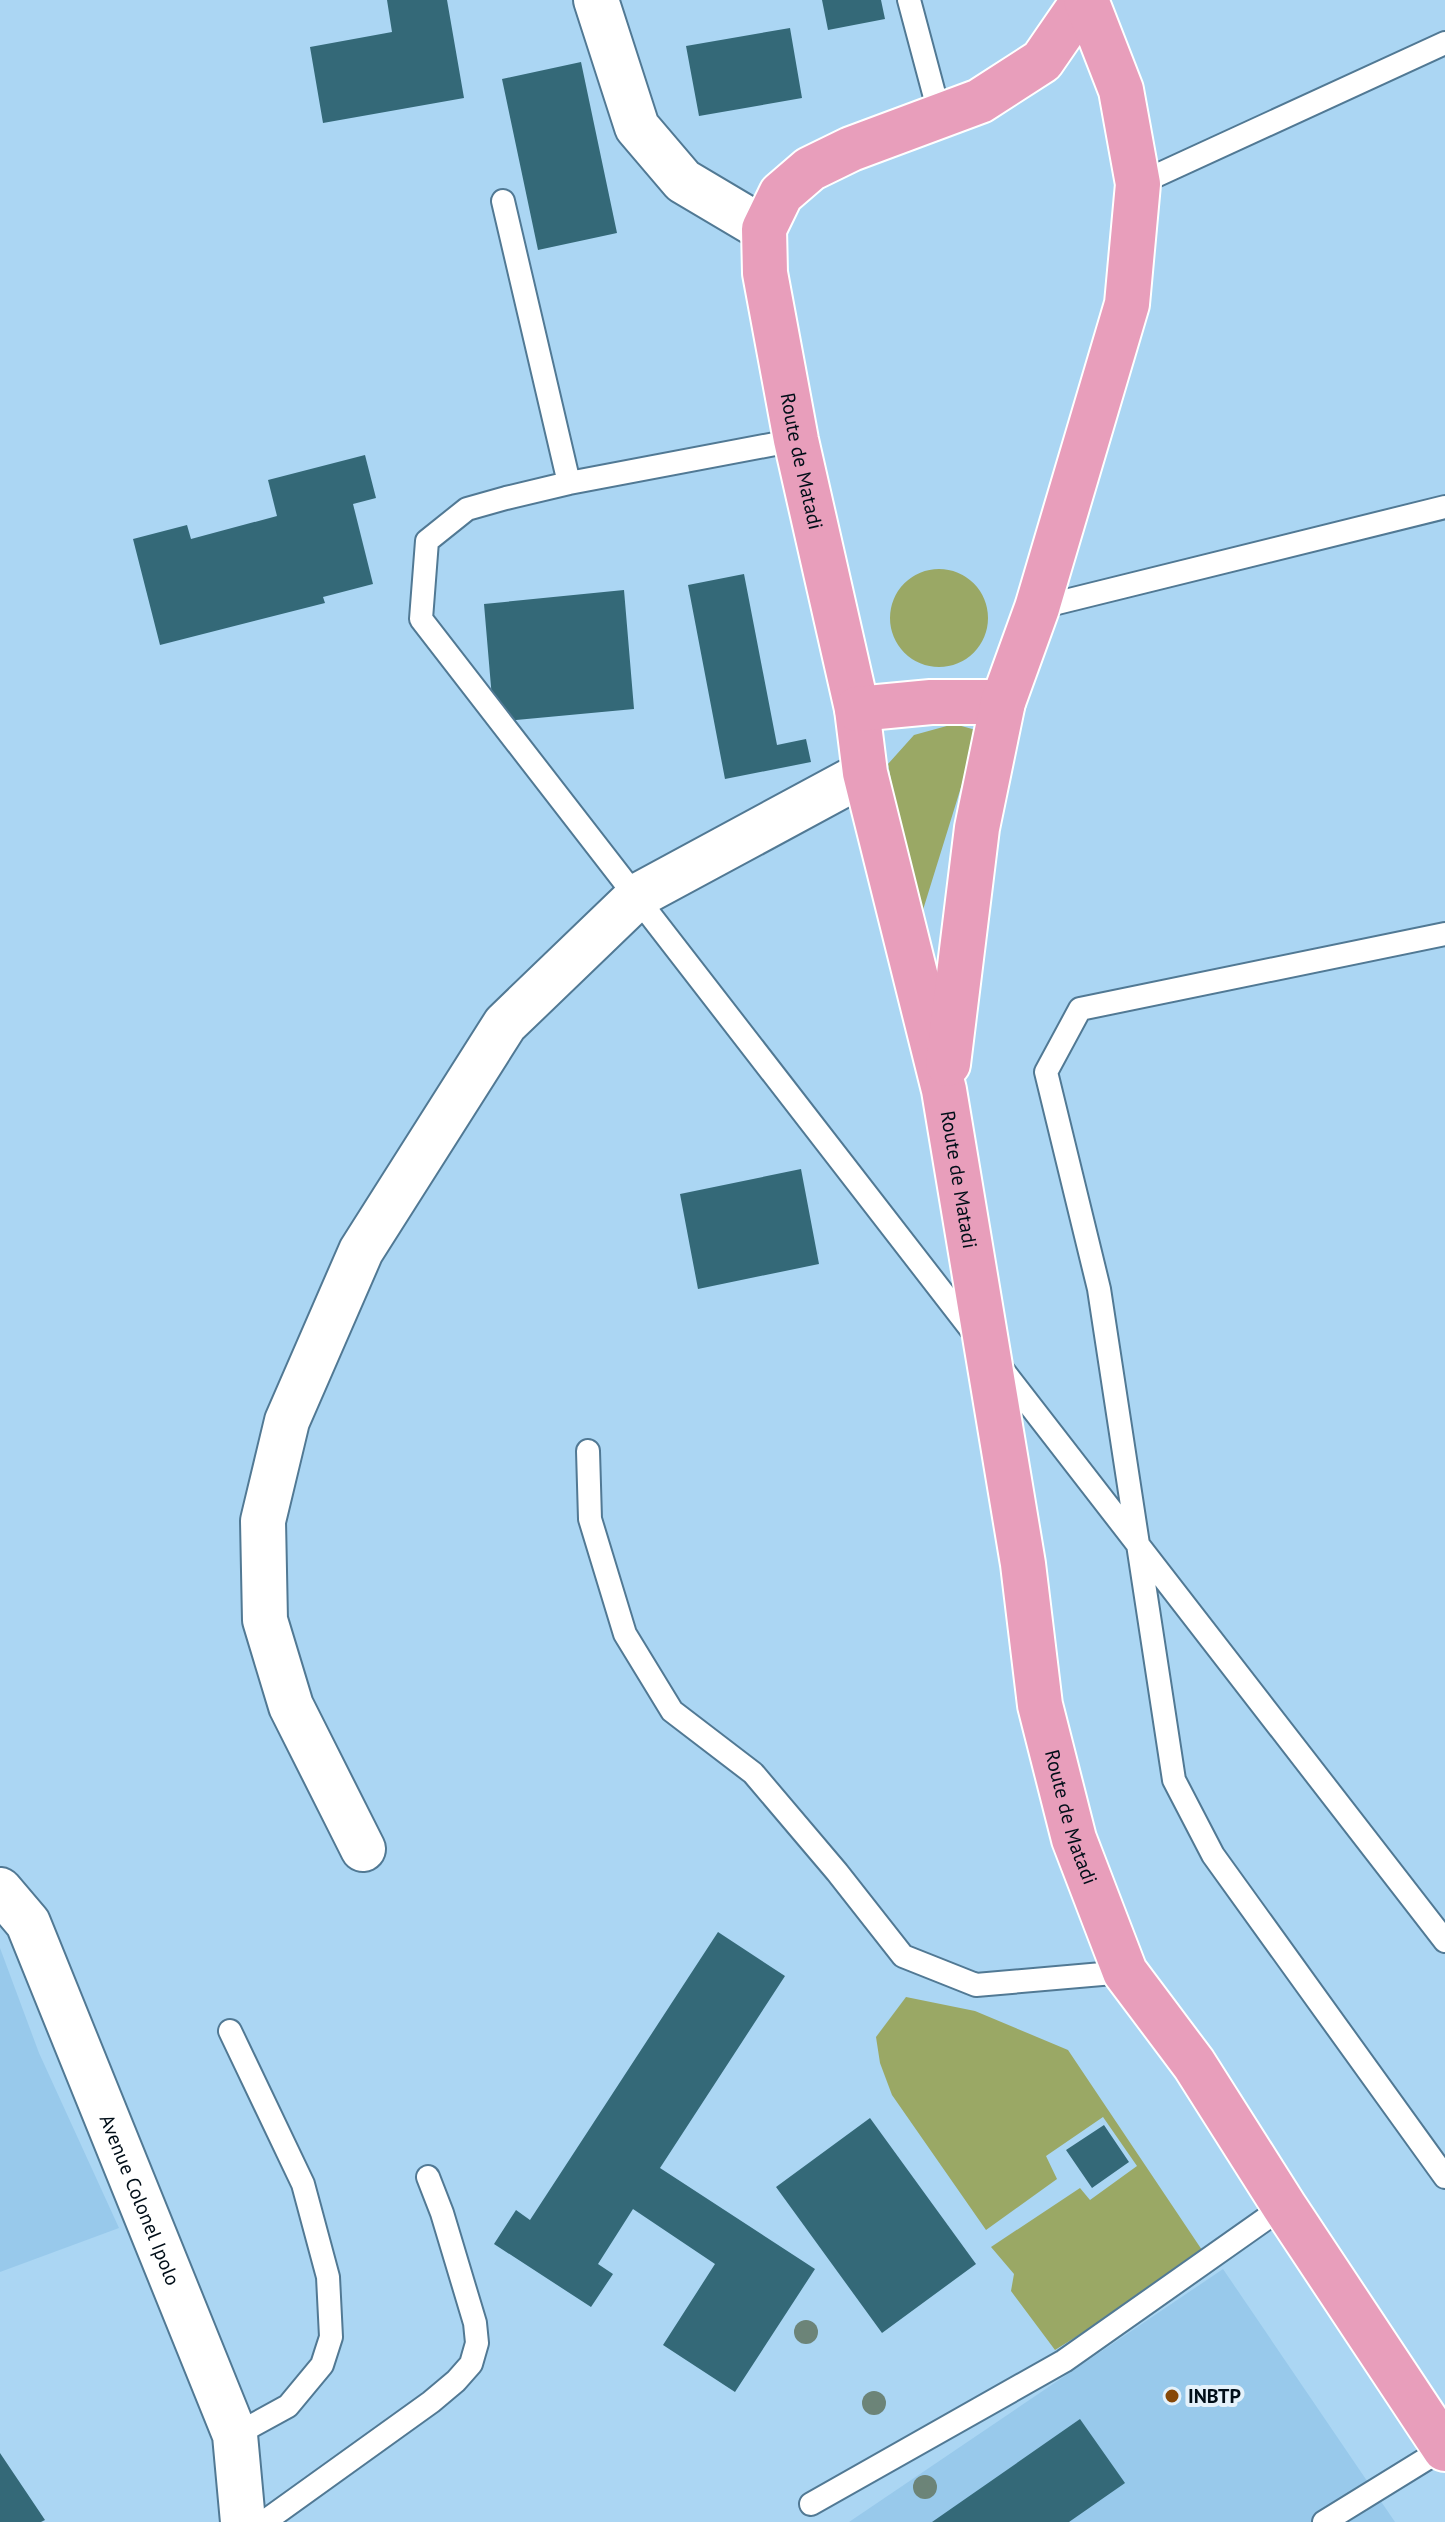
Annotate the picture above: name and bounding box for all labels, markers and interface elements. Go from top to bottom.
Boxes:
street label: Route de Matadi [774,391,829,532]
street label: Route de Matadi [935,1109,983,1250]
street label: Route de Matadi [1039,1747,1103,1888]
street label: Avenue Colonel Ipolo [94,2111,186,2289]
place label: INBTP [1188,2383,1241,2409]
marker: INBTP [1163,2387,1181,2405]

